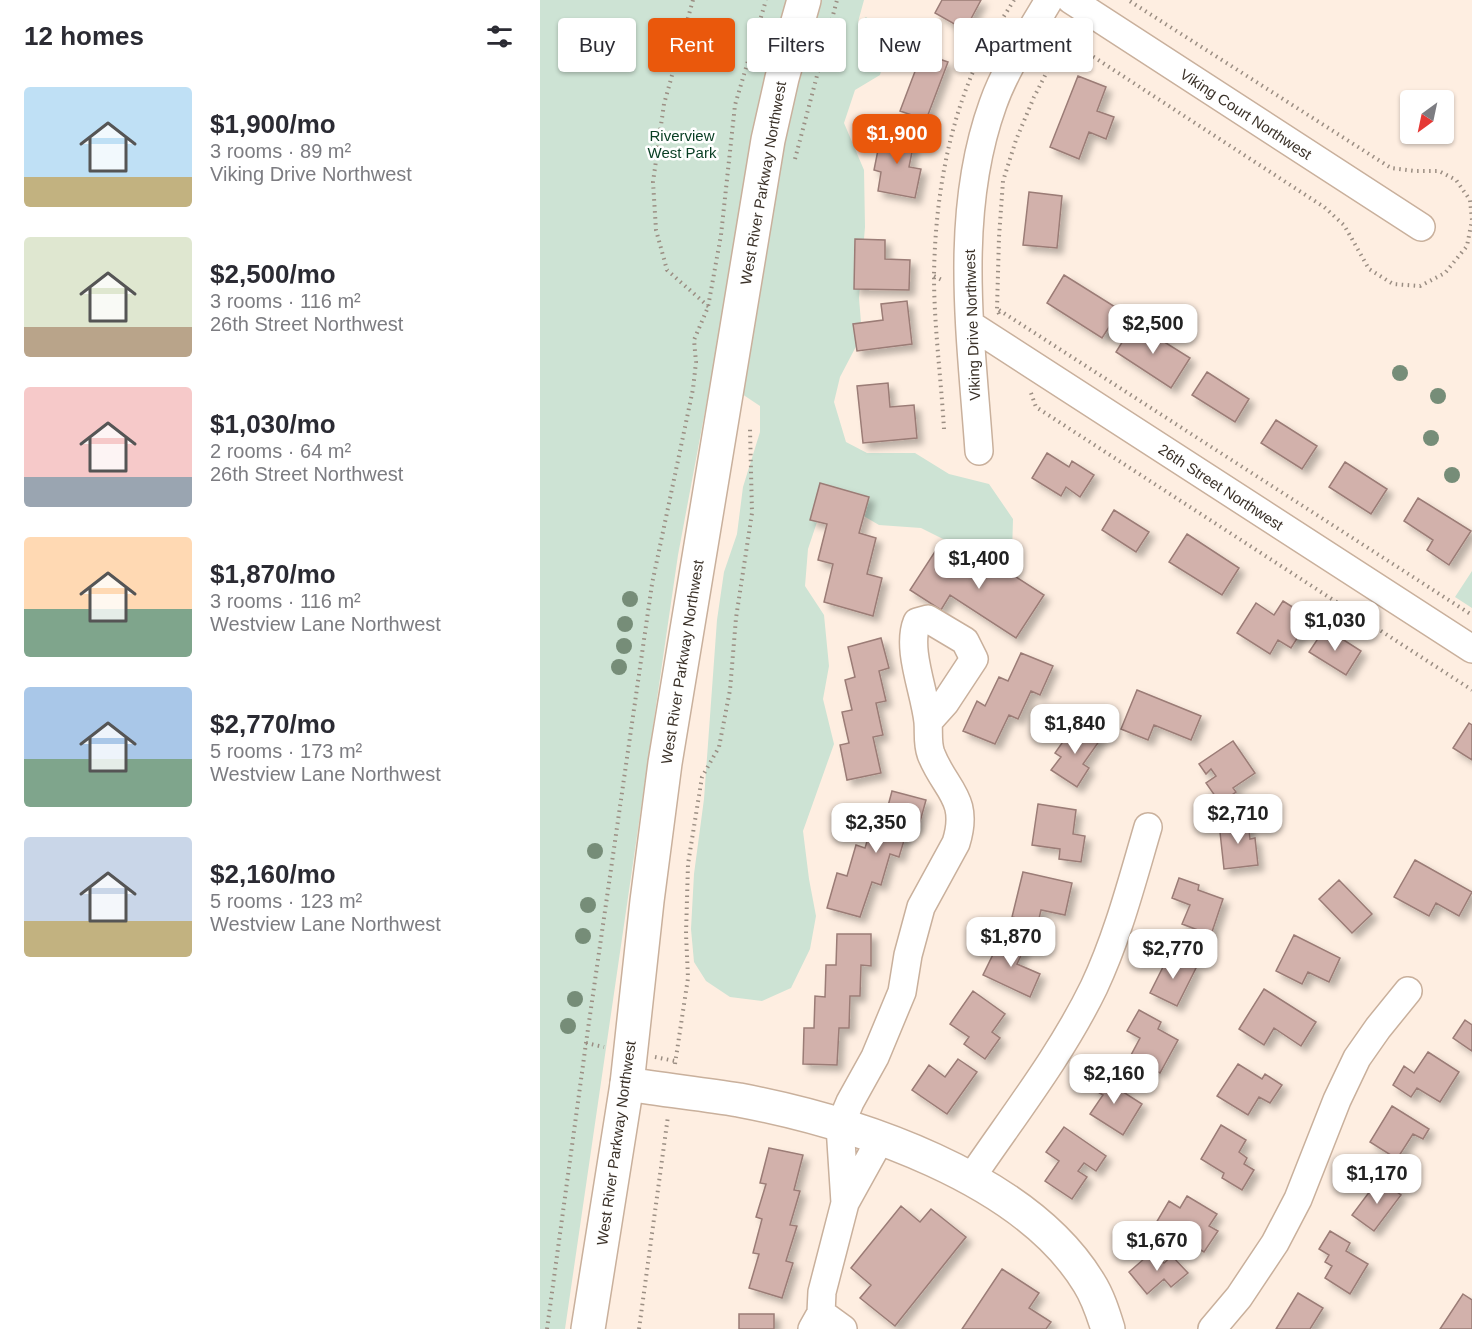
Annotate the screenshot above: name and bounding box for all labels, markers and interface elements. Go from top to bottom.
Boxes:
chip: Buy [558,18,636,72]
chip: Rent [648,18,735,72]
chip: Filters [747,18,846,72]
chip: New [858,18,942,72]
chip: Apartment [954,18,1093,72]
icon: filters [483,20,516,53]
text: 12 homes [24,21,144,51]
street label: Viking Court Northwest [1177,65,1316,163]
street label: West River Parkway Northwest [737,79,789,286]
north arrow [1400,90,1454,144]
map controls [1400,90,1454,144]
text: $1,900/mo [210,109,336,139]
icon: home [72,111,144,183]
pin: $1,900 [848,114,946,165]
text: $1,900 [866,122,928,144]
park label: Riverview West Park [648,127,717,161]
text: 3 rooms · 89 m² [210,140,351,162]
text: Viking Drive Northwest [210,163,412,185]
street label: Viking Drive Northwest [961,248,983,401]
text: $2,500/mo [210,259,336,289]
icon: home [72,261,144,333]
text: 3 rooms · 116 m² [210,290,361,312]
pin: $2,500 [1104,304,1202,355]
text: $2,500 [1122,312,1184,334]
text: 26th Street Northwest [210,313,403,335]
text: $1,030/mo [210,409,336,439]
icon: home [72,411,144,483]
text: 2 rooms · 64 m² [210,440,351,462]
street label: 26th Street Northwest [1156,440,1287,534]
text: 26th Street Northwest [210,463,403,485]
pin: $1,400 [930,539,1028,590]
text: $1,400 [948,547,1010,569]
street label: West River Parkway Northwest [657,558,707,765]
text: $1,870/mo [210,559,336,589]
icon: home [72,561,144,633]
text: 3 rooms · 116 m² [210,590,361,612]
pin: $1,030 [1286,601,1384,652]
text: $1,030 [1304,609,1366,631]
text: Westview Lane Northwest [210,613,441,635]
pin: $1,840 [1026,704,1124,755]
text: $2,770/mo [210,709,336,739]
icon: home [72,711,144,783]
text: $1,840 [1044,712,1106,734]
text: 5 rooms · 173 m² [210,740,362,762]
text: Westview Lane Northwest [210,763,441,785]
pin: $2,710 [1189,794,1287,845]
text: $2,710 [1207,802,1269,824]
pin: $2,350 [827,803,925,854]
text: $2,350 [845,811,907,833]
text: $2,160/mo [210,859,336,889]
icon: home [72,861,144,933]
text: 5 rooms · 123 m² [210,890,362,912]
text: Westview Lane Northwest [210,913,441,935]
pin: $1,870 [962,917,1060,968]
text: $1,870 [980,925,1042,947]
pin: $2,770 [1124,929,1222,980]
text: $2,770 [1142,937,1204,959]
street label: West River Parkway Northwest [593,1039,639,1246]
pin: $2,160 [1065,1054,1163,1105]
text: $2,160 [1083,1062,1145,1084]
pin: $1,170 [1328,1154,1426,1205]
text: $1,170 [1346,1162,1408,1184]
pin: $1,670 [1108,1221,1206,1272]
text: $1,670 [1126,1229,1188,1251]

